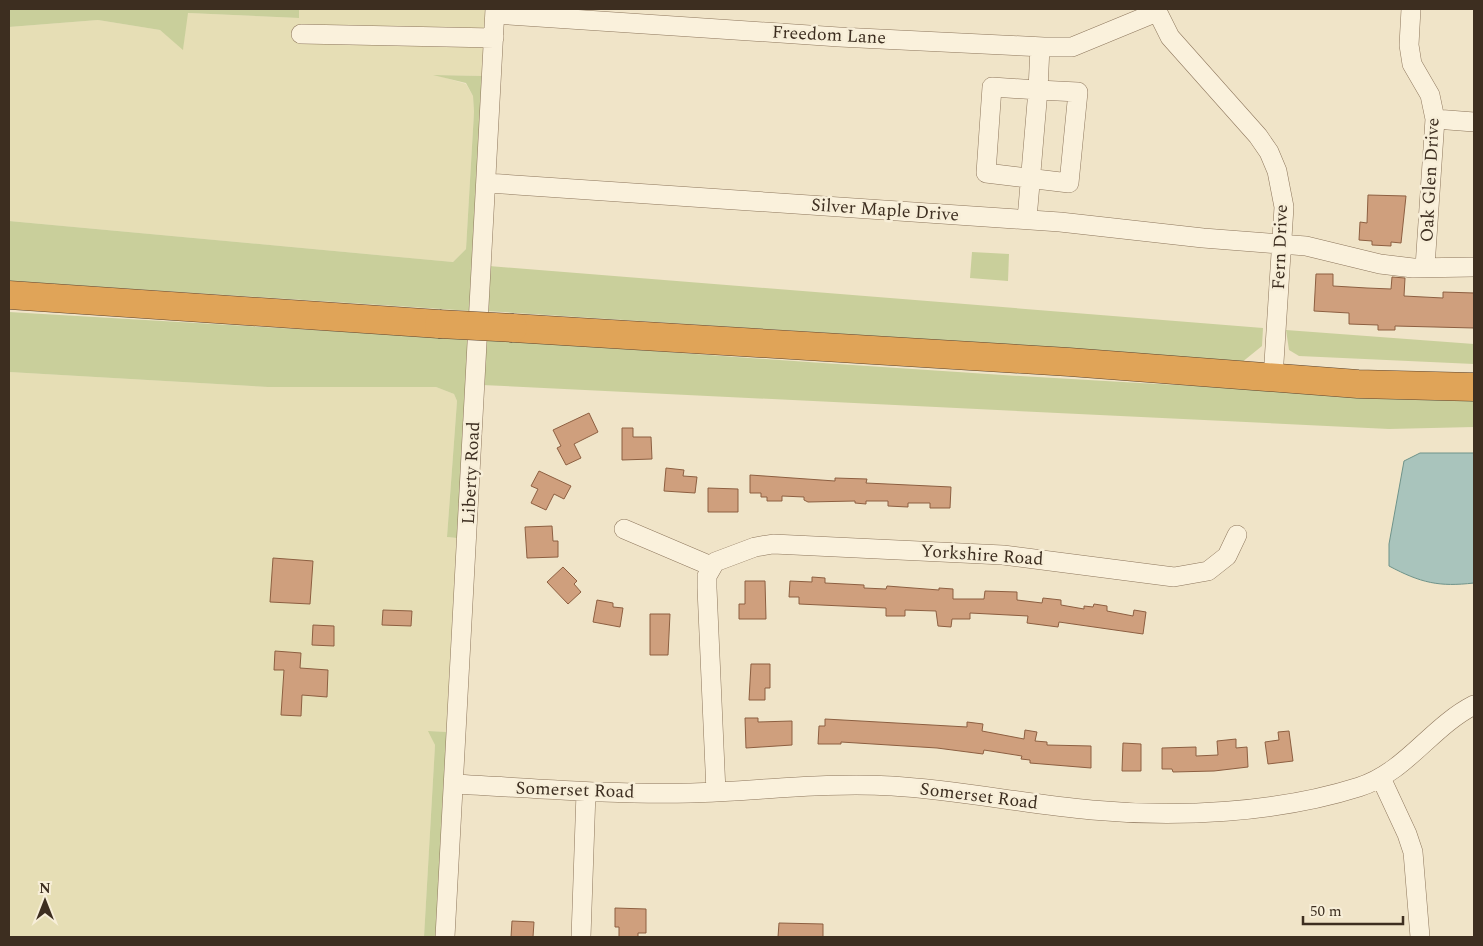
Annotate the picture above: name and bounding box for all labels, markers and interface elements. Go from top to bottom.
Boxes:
street label: Freedom Lane [771,19,887,51]
street label: Oak Glen Drive [1413,117,1447,243]
street label: Silver Maple Drive [810,191,960,229]
street label: Fern Drive [1265,204,1295,290]
street label: Liberty Road [455,421,487,525]
street label: Yorkshire Road [920,537,1044,573]
street label: Somerset Road [515,774,635,806]
street label: Somerset Road [918,775,1040,817]
north arrow [20,876,70,926]
text: N [39,878,51,899]
scale bar [1303,894,1403,926]
text: 50 m [1310,900,1342,923]

